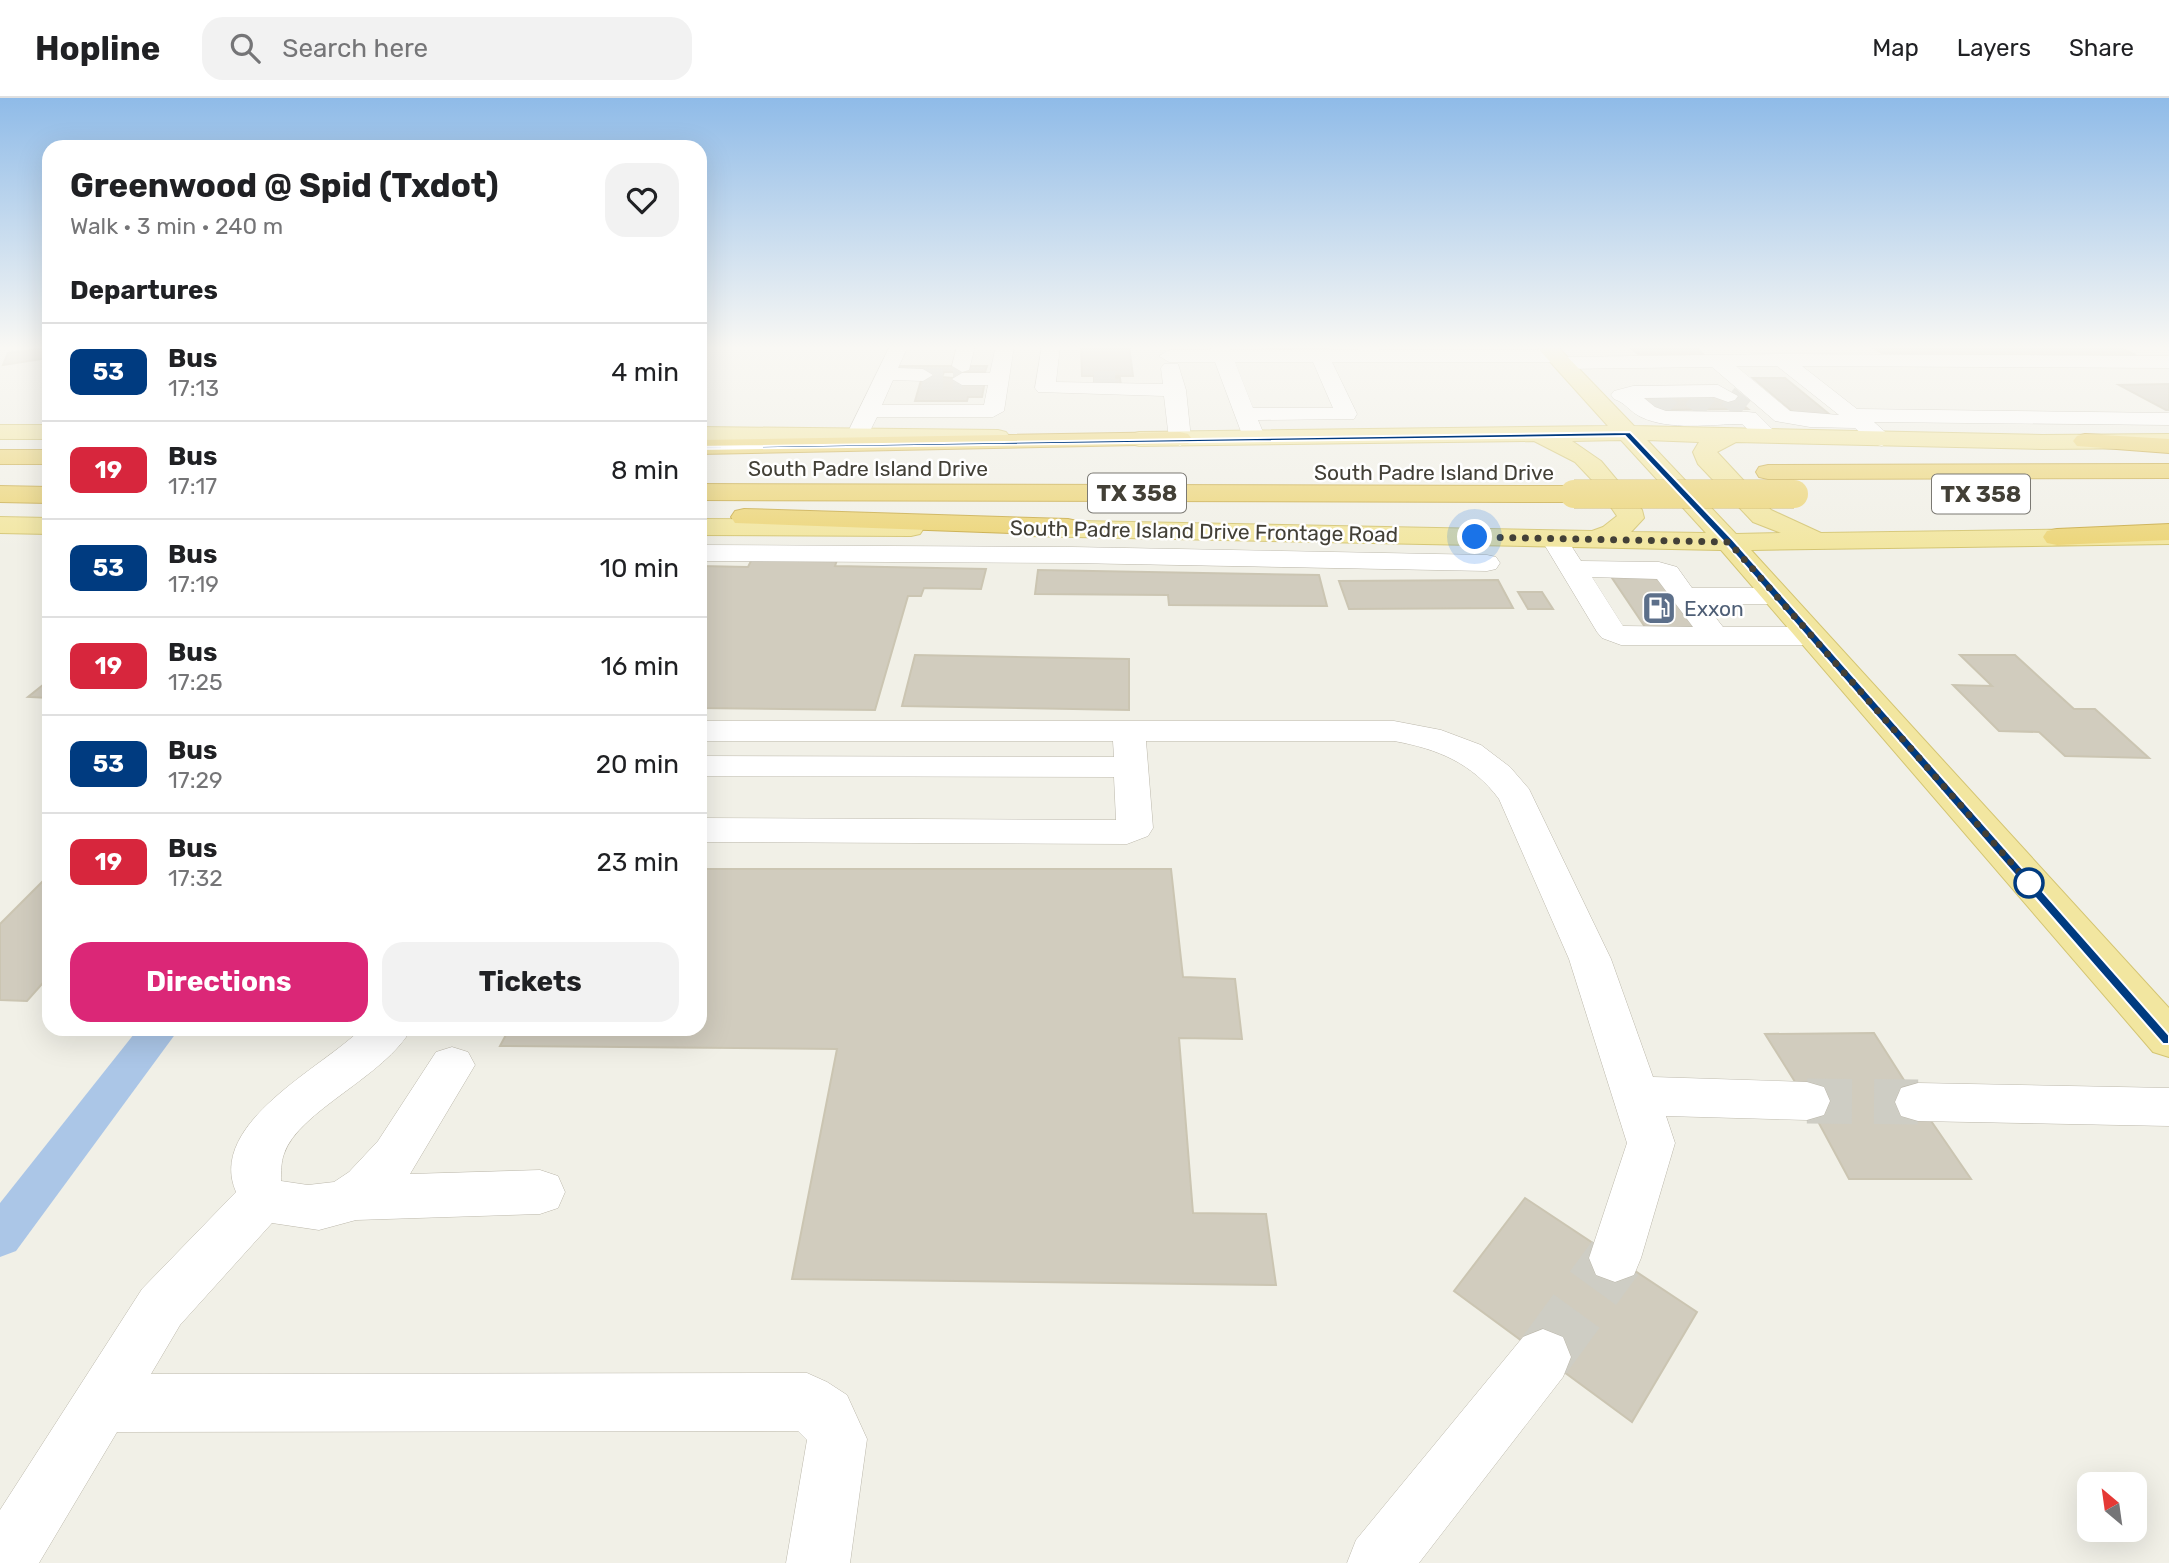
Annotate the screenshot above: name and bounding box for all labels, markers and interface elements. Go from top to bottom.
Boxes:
search box [202,17,692,80]
text: Hopline [35,29,160,68]
icon: search [226,29,264,67]
text: Search here [282,33,428,64]
text: Map [1872,34,1919,62]
text: Layers [1957,34,2031,62]
text: Share [2069,34,2134,62]
button: heart [605,163,679,237]
text: Greenwood @ Spid (Txdot) [70,166,499,205]
text: Walk · 3 min · 240 m [70,212,283,240]
text: Departures [70,275,218,306]
text: Bus [168,343,217,374]
text: 4 min [611,357,679,388]
text: 53 [93,358,124,386]
text: 17:13 [168,374,219,402]
text: Bus [168,441,217,472]
text: 8 min [611,455,679,486]
text: 19 [95,456,122,484]
street label: South Padre Island Drive [748,456,988,481]
street label: South Padre Island Drive [1314,460,1554,485]
text: 17:17 [168,472,217,500]
road number: TX 358 [1088,474,1186,512]
road number: TX 358 [1932,474,2030,514]
street label: South Padre Island Drive Frontage Road [1010,515,1398,547]
your location [1457,519,1492,554]
text: Bus [168,539,217,570]
text: 10 min [600,553,679,584]
text: 53 [93,554,124,582]
text: 17:19 [168,570,219,598]
fuel station icon: Exxon [1640,589,1678,627]
place label: Exxon [1684,596,1744,621]
text: Bus [168,637,217,668]
text: 16 min [601,651,679,682]
text: 19 [95,652,122,680]
text: 17:25 [168,668,223,696]
text: Bus [168,735,217,766]
text: 20 min [596,749,679,780]
text: 53 [93,750,124,778]
text: 17:29 [168,766,223,794]
text: Bus [168,833,217,864]
text: 23 min [597,847,679,878]
text: 19 [95,848,122,876]
text: 17:32 [168,864,223,892]
unlabelled marker [2014,868,2044,898]
button: Directions [70,942,368,1022]
button: Tickets [382,942,679,1022]
north arrow [2077,1472,2147,1542]
map controls [2077,1472,2147,1542]

